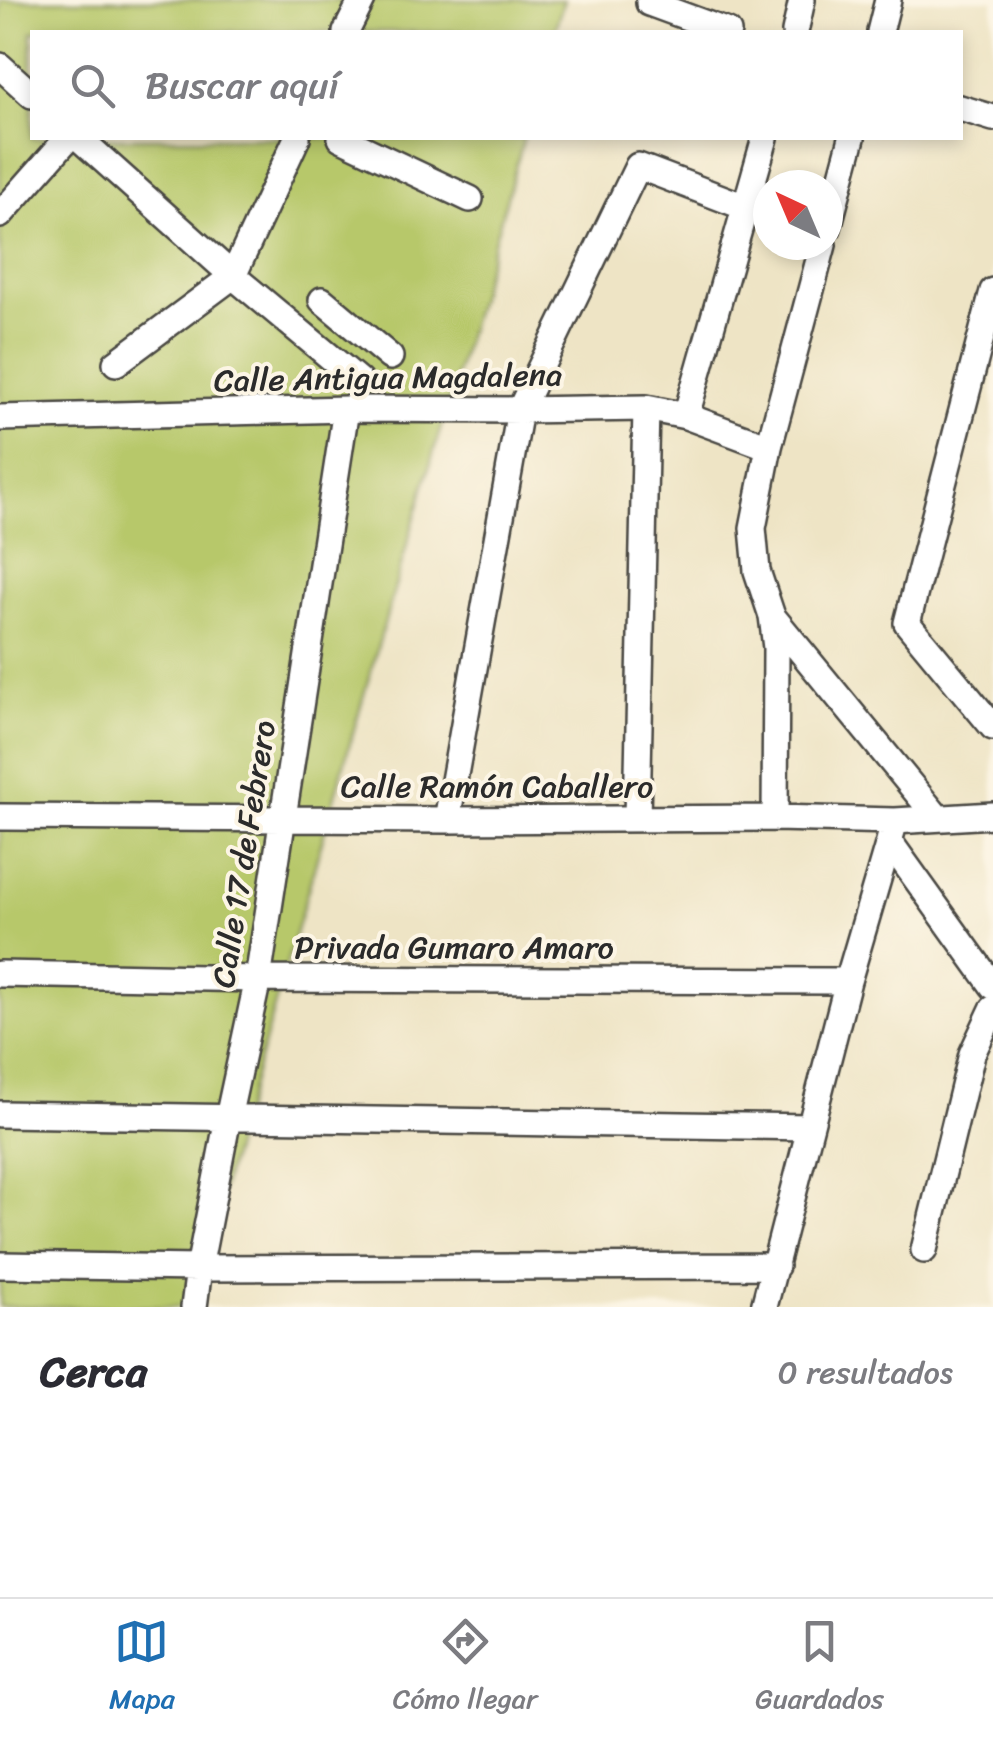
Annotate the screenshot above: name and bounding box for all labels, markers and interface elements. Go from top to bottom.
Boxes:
search box [30,30,963,140]
text: Buscar aquí [145,52,339,119]
icon: search [65,58,120,113]
north arrow [753,170,843,260]
street label: Calle Antigua Magdalena [213,346,563,410]
street label: Calle 17 de Febrero [195,716,293,992]
street label: Calle Ramón Caballero [341,758,653,815]
street label: Privada Gumaro Amaro [294,919,614,976]
text: Cerca [40,1335,147,1409]
text: 0 resultados [778,1344,953,1401]
tab: Mapa [109,1614,175,1723]
tab: Cómo llegar [393,1614,537,1723]
tab: Guardados [755,1614,884,1723]

